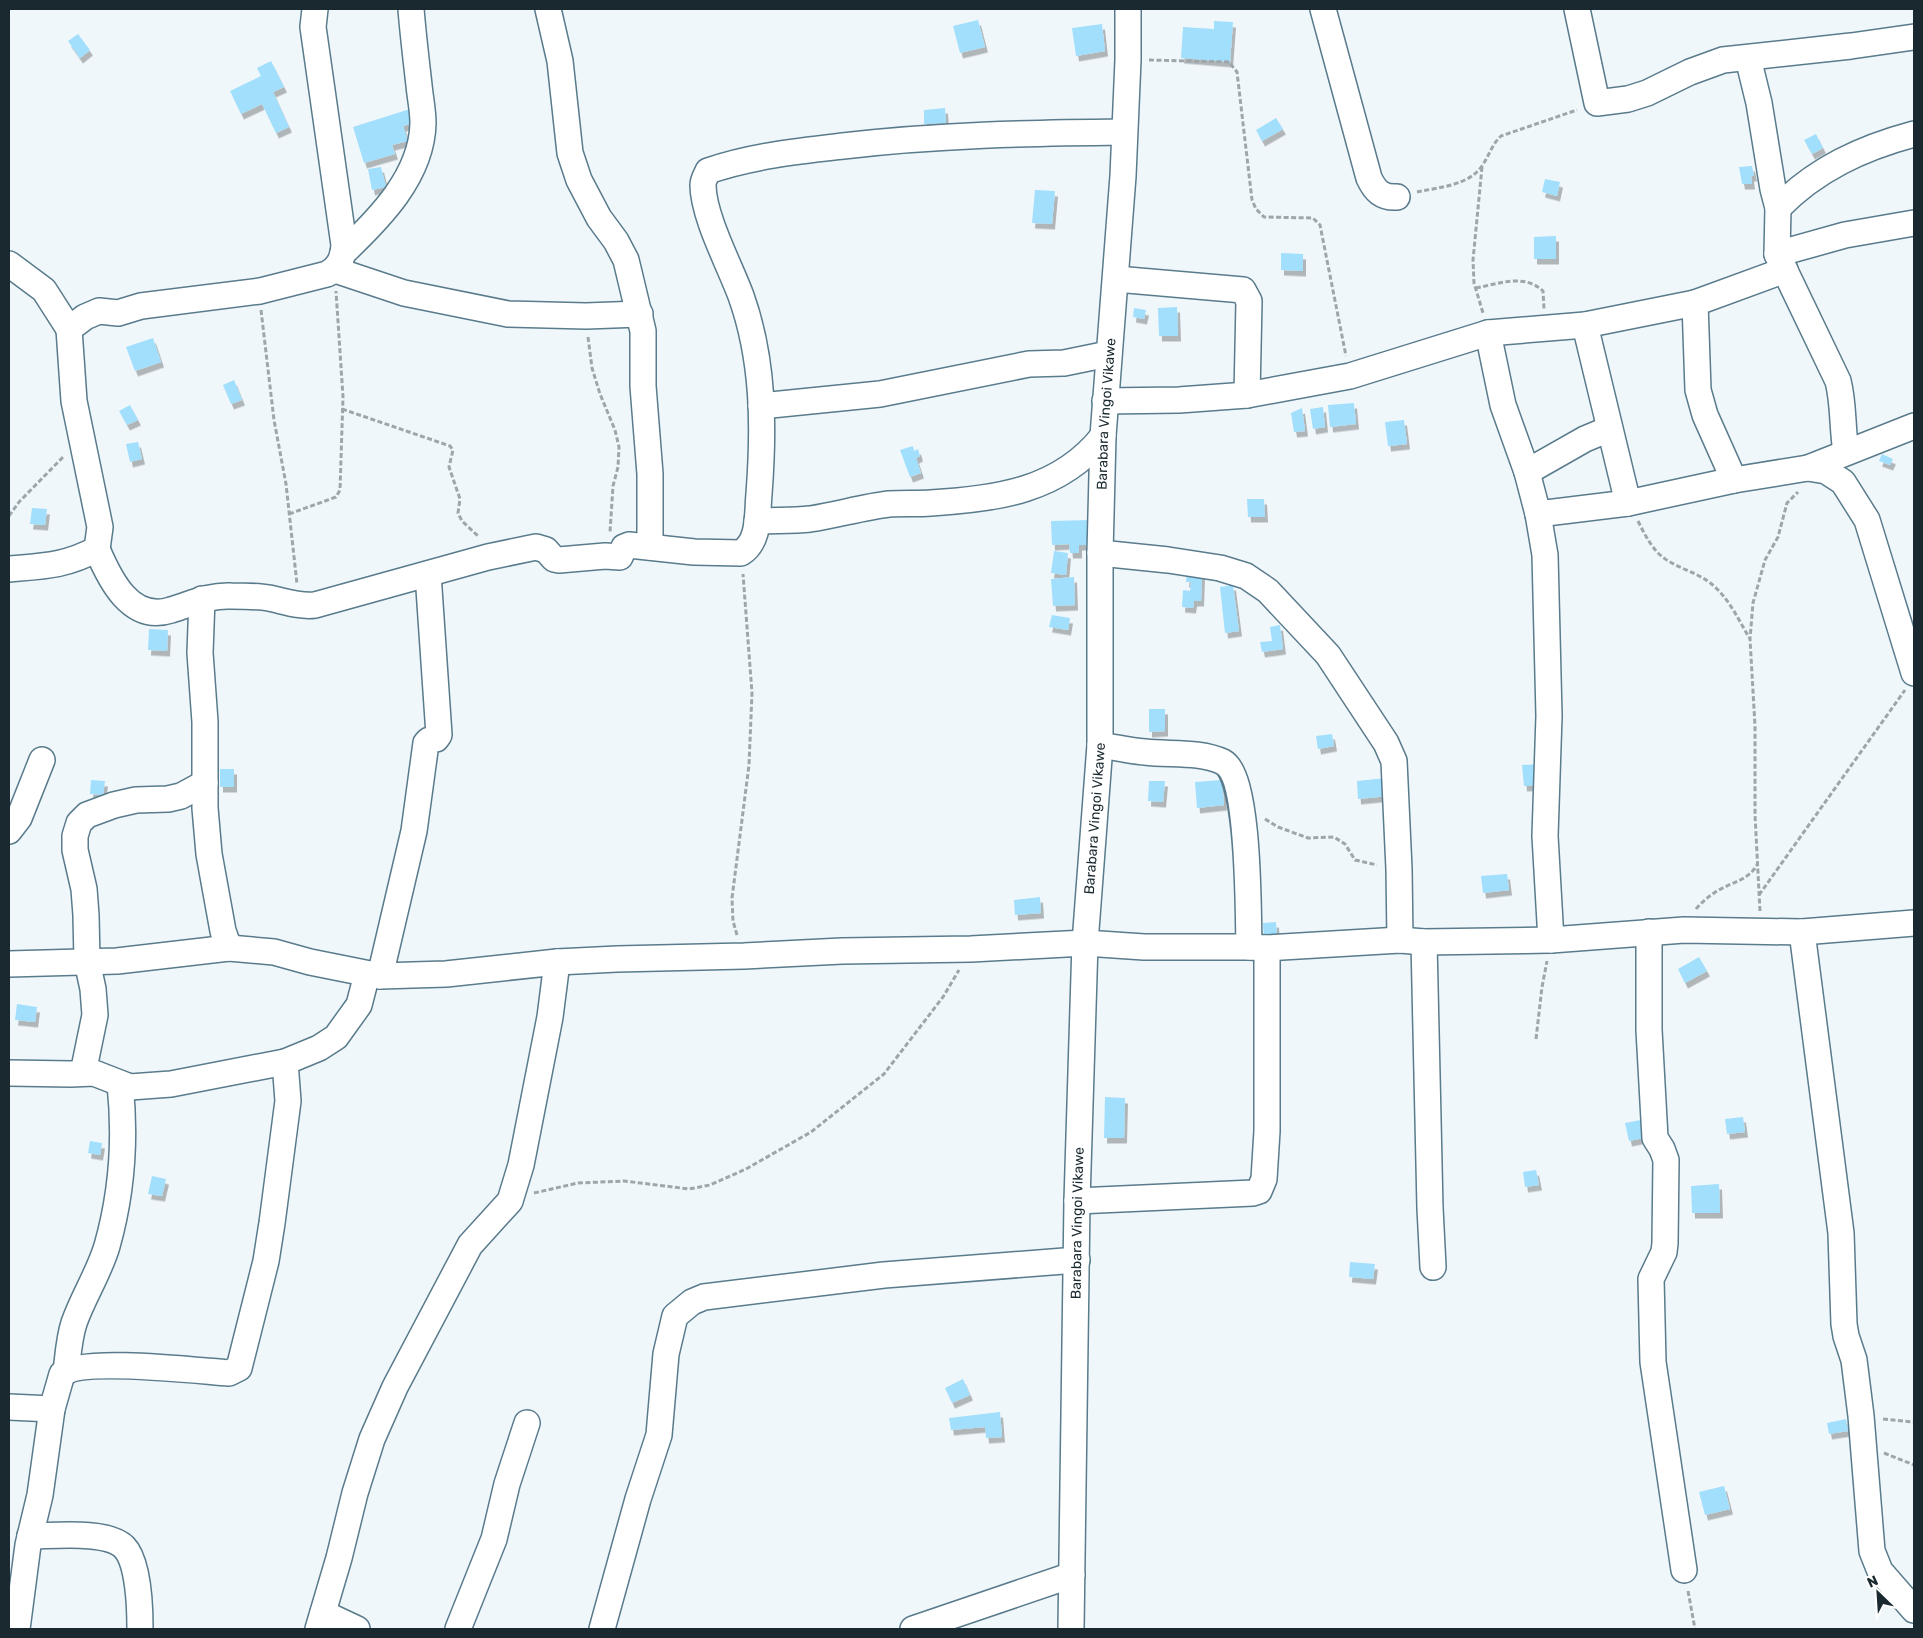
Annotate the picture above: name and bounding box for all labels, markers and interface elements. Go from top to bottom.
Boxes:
street label: Barabara Vingoi Vikawe [1094,337,1120,490]
street label: Barabara Vingoi Vikawe [1081,742,1109,895]
street label: Barabara Vingoi Vikawe [1068,1147,1088,1299]
north arrow [1853,1568,1903,1618]
text: N [1865,1572,1881,1592]

